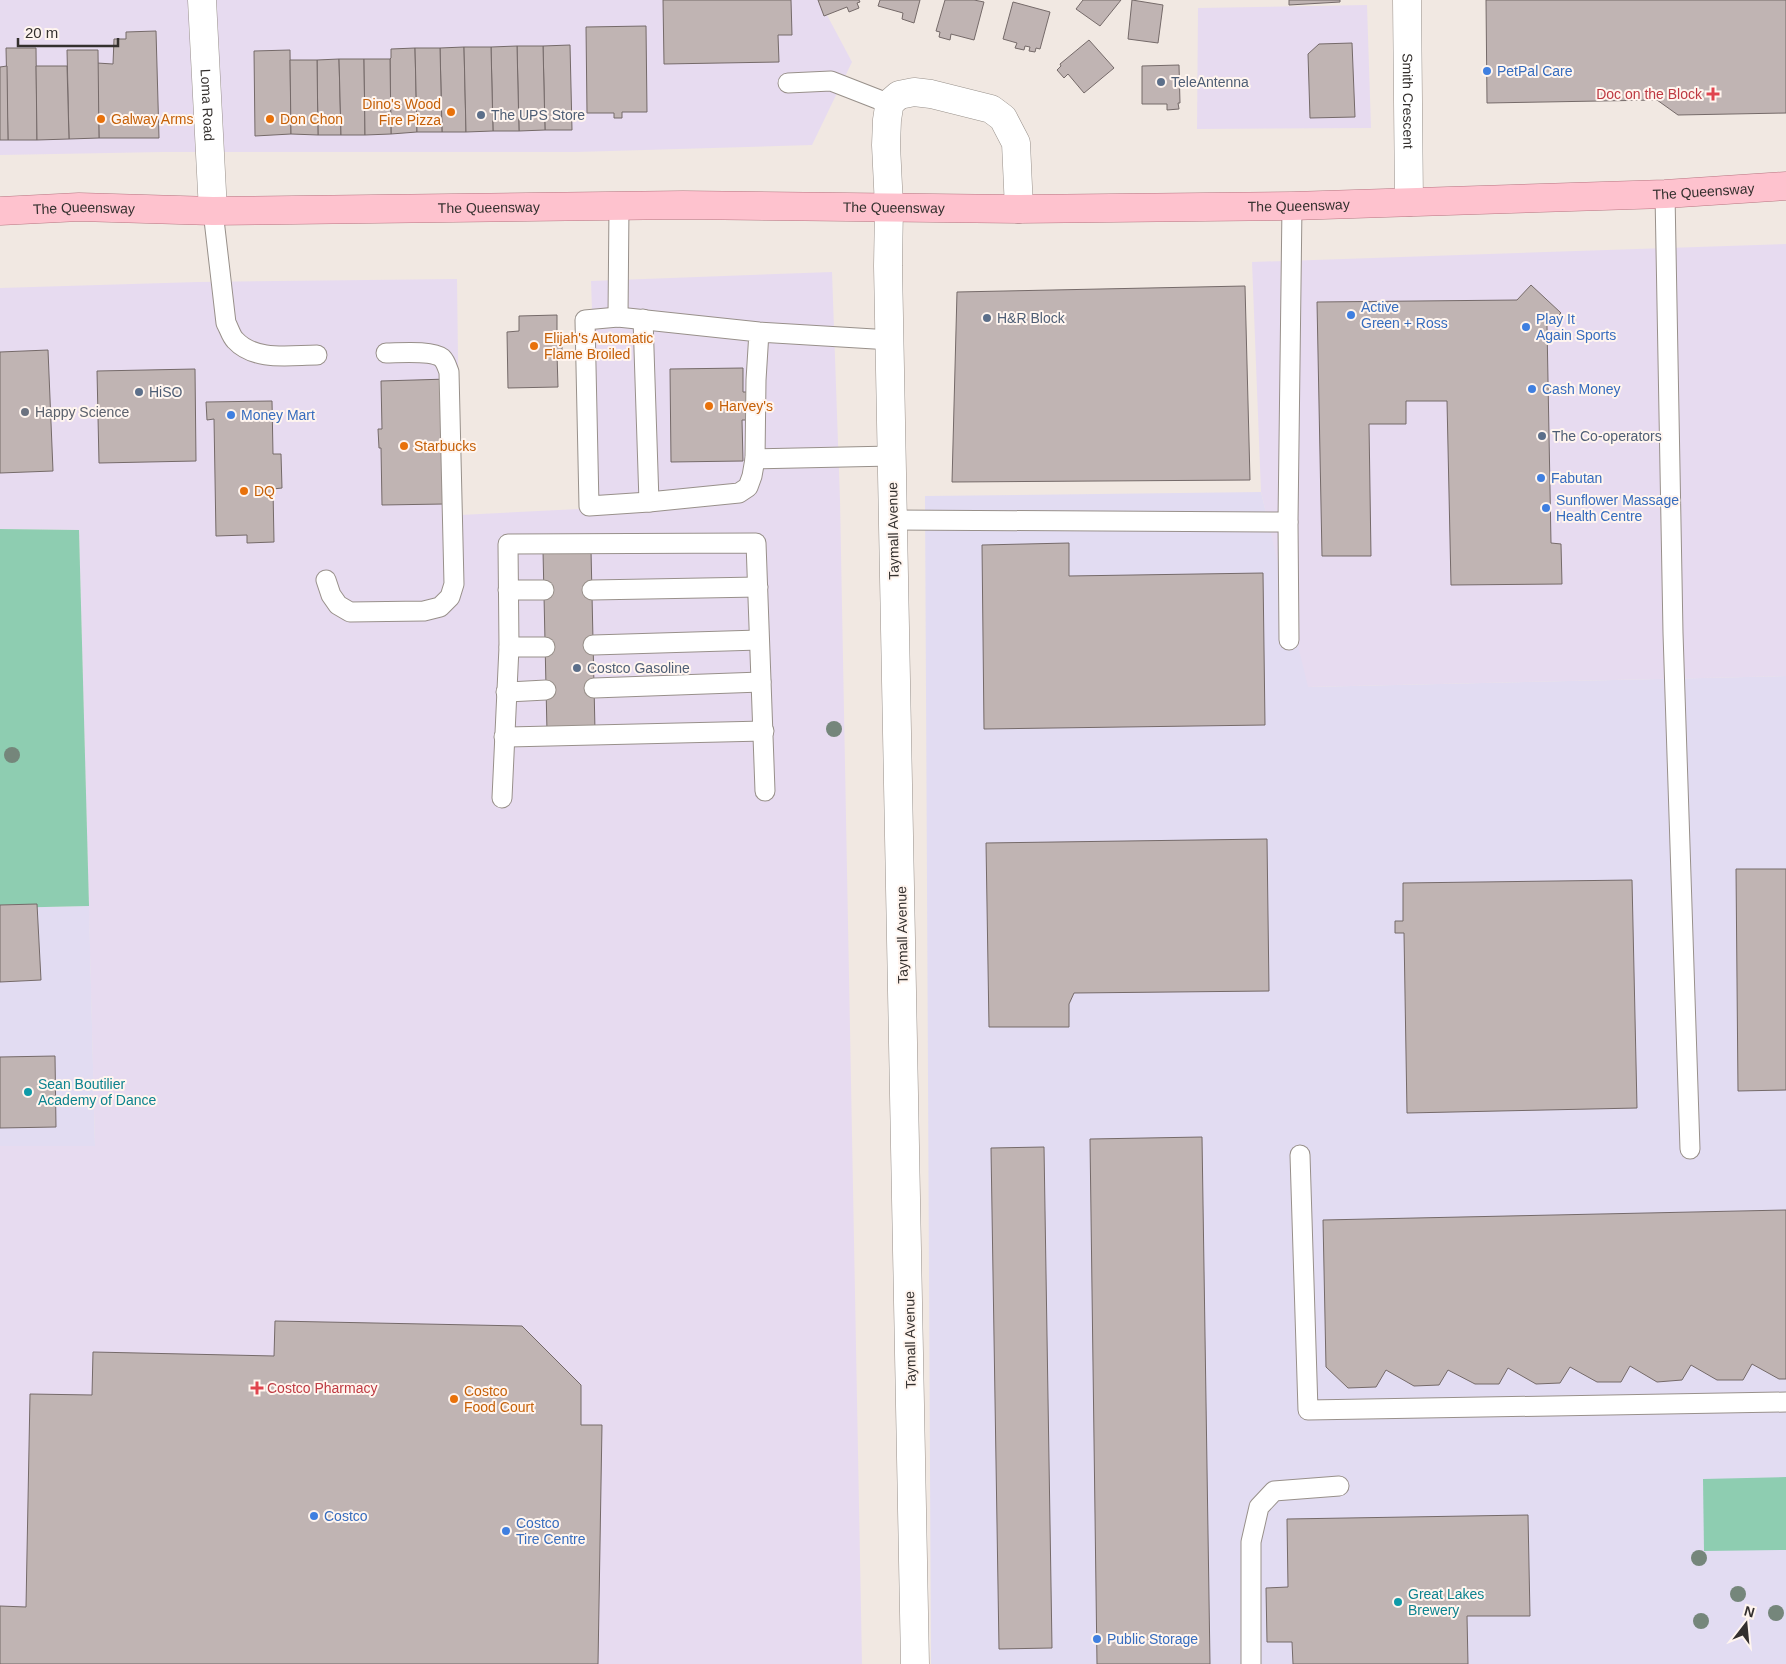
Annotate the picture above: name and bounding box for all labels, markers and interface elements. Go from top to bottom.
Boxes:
scale bar [18,15,118,47]
text: 20 m [25,24,58,41]
street label: Smith Crescent [1400,53,1416,149]
place label: PetPal Care [1497,63,1573,79]
marker: PetPal Care [1481,65,1493,77]
street label: Loma Road [198,68,217,141]
place label: TeleAntenna [1171,74,1249,90]
marker: TeleAntenna [1155,76,1167,88]
place label: Doc on the Block [1596,86,1703,102]
marker: Doc on the Block [1706,87,1720,101]
place label: Dino's Wood Fire Pizza [362,96,441,128]
marker: Dino's Wood Fire Pizza [445,106,457,118]
place label: The UPS Store [491,107,585,123]
marker: The UPS Store [475,109,487,121]
place label: Galway Arms [111,111,193,127]
place label: Don Chon [280,111,343,127]
marker: Galway Arms [95,113,107,125]
marker: Don Chon [264,113,276,125]
street label: The Queensway [1652,180,1755,202]
street label: The Queensway [1248,196,1350,214]
street label: The Queensway [33,199,135,217]
street label: The Queensway [438,199,540,216]
street label: The Queensway [843,199,945,216]
place label: Active Green + Ross [1361,299,1448,331]
marker: Active Green + Ross [1345,309,1357,321]
place label: H&R Block [997,310,1066,326]
place label: Play It Again Sports [1536,311,1616,343]
marker: H&R Block [981,312,993,324]
marker: Play It Again Sports [1520,321,1532,333]
place label: Elijah's Automatic Flame Broiled [544,330,653,362]
marker: Elijah's Automatic Flame Broiled [528,340,540,352]
place label: Cash Money [1542,381,1621,397]
marker: Cash Money [1526,383,1538,395]
place label: HiSO [149,384,183,400]
marker: HiSO [133,386,145,398]
place label: Harvey's [719,398,773,414]
marker: Harvey's [703,400,715,412]
place label: Happy Science [35,404,129,420]
marker: Happy Science [19,406,31,418]
place label: Money Mart [241,407,315,423]
marker: Money Mart [225,409,237,421]
place label: The Co-operators [1552,428,1662,444]
marker: The Co-operators [1536,430,1548,442]
place label: Starbucks [414,438,476,454]
marker: Starbucks [398,440,410,452]
place label: Fabutan [1551,470,1602,486]
marker: Fabutan [1535,472,1547,484]
street label: Taymall Avenue [884,482,902,580]
place label: DQ [254,483,275,499]
marker: DQ [238,485,250,497]
place label: Sunflower Massage Health Centre [1556,492,1679,524]
marker: Sunflower Massage Health Centre [1540,502,1552,514]
place label: Costco Gasoline [587,660,690,676]
marker: Costco Gasoline [571,662,583,674]
street label: Taymall Avenue [893,886,911,984]
place label: Sean Boutilier Academy of Dance [38,1076,156,1108]
marker: Sean Boutilier Academy of Dance [22,1086,34,1098]
street label: Taymall Avenue [901,1291,919,1389]
place label: Costco Pharmacy [267,1380,377,1396]
marker: Costco Pharmacy [251,1382,263,1394]
place label: Costco Food Court [464,1383,534,1415]
marker: Costco Food Court [448,1393,460,1405]
place label: Costco [324,1508,368,1524]
marker: Costco [308,1510,320,1522]
place label: Costco Tire Centre [516,1515,586,1547]
marker: Costco Tire Centre [500,1525,512,1537]
place label: Great Lakes Brewery [1408,1586,1484,1618]
marker: Great Lakes Brewery [1392,1596,1404,1608]
north arrow [1721,1599,1771,1649]
text: N [1743,1602,1757,1621]
place label: Public Storage [1107,1631,1198,1647]
marker: Public Storage [1091,1633,1103,1645]

